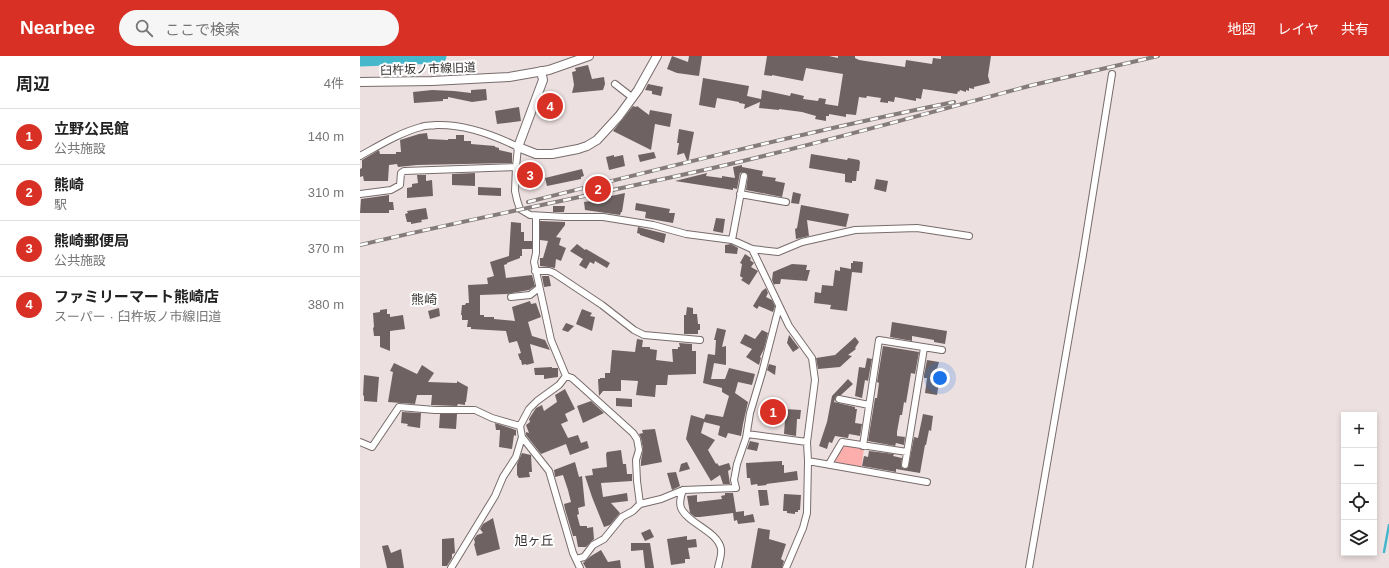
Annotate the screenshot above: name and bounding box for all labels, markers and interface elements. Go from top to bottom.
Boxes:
search box [119,10,399,46]
text: Nearbee [20,17,95,38]
icon: search [133,17,155,39]
text: ここで検索 [165,21,240,38]
text: 地図 [1227,21,1255,37]
text: レイヤ [1277,21,1319,37]
text: 共有 [1341,21,1369,37]
street label: 臼杵坂ノ市線旧道 [380,60,476,78]
text: 周辺 [16,75,50,94]
text: 4件 [324,76,344,91]
pin: 4 [537,91,563,121]
text: 立野公民館 [54,120,129,137]
text: 1 [25,129,33,144]
text: 140 m [308,129,344,144]
text: 公共施設 [54,141,106,156]
pin: 3 [517,160,543,190]
pin: 2 [585,174,611,204]
text: 熊崎 [54,176,84,193]
text: 2 [25,185,33,200]
text: 310 m [308,185,344,200]
text: 駅 [54,197,67,212]
text: 熊崎郵便局 [54,232,129,249]
text: 3 [25,241,33,256]
text: 370 m [308,241,344,256]
text: 公共施設 [54,253,106,268]
text: ファミリーマート熊崎店 [54,288,219,305]
district label: 熊崎 [411,292,437,307]
text: 4 [25,297,33,312]
text: 380 m [308,297,344,312]
text: スーパー · 臼杵坂ノ市線旧道 [54,309,221,324]
your location [930,368,950,388]
pin: 1 [760,397,786,427]
map controls [1341,412,1377,556]
button: + [1341,412,1377,448]
button: − [1341,448,1377,484]
button: locate [1341,484,1377,520]
button: layers [1341,520,1377,556]
district label: 旭ヶ丘 [514,533,554,548]

